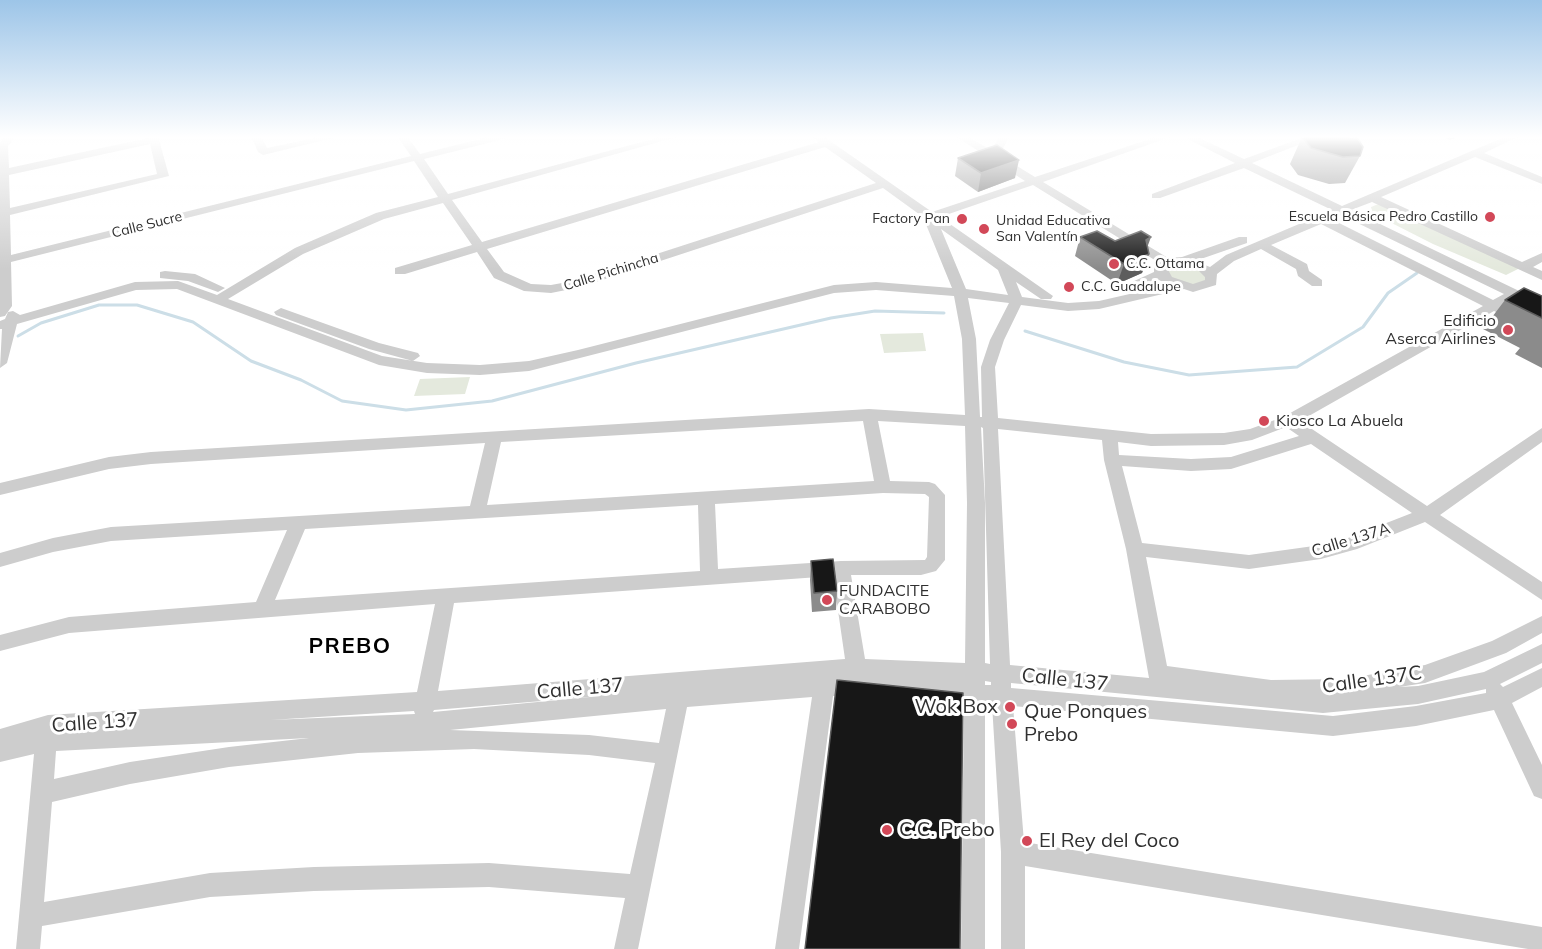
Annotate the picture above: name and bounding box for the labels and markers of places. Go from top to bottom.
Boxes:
place label: Escuela Básica Pedro Castillo [1289,209,1478,225]
marker: Escuela Básica Pedro Castillo [1483,210,1497,224]
place label: Factory Pan [872,211,950,227]
marker: Factory Pan [955,212,969,226]
place label: Unidad Educativa San Valentín [996,213,1110,246]
marker: Unidad Educativa San Valentín [977,222,991,236]
place label: C.C. Ottama [1126,256,1204,272]
marker: C.C. Ottama [1107,257,1121,271]
place label: C.C. Guadalupe [1081,279,1181,295]
marker: C.C. Guadalupe [1062,280,1076,294]
place label: Edificio Aserca Airlines [1385,311,1496,349]
marker: Edificio Aserca Airlines [1501,323,1515,337]
place label: Kiosco La Abuela [1276,411,1403,431]
marker: Kiosco La Abuela [1257,414,1271,428]
place label: FUNDACITE CARABOBO [839,581,931,619]
marker: FUNDACITE CARABOBO [820,593,834,607]
place label: Wok Box [915,695,998,719]
marker: Wok Box [1003,700,1017,714]
place label: Que Ponques Prebo [1024,700,1147,747]
marker: Que Ponques Prebo [1005,717,1019,731]
place label: C.C. Prebo [899,818,995,842]
marker: C.C. Prebo [880,823,894,837]
place label: El Rey del Coco [1039,829,1179,853]
marker: El Rey del Coco [1020,834,1034,848]

